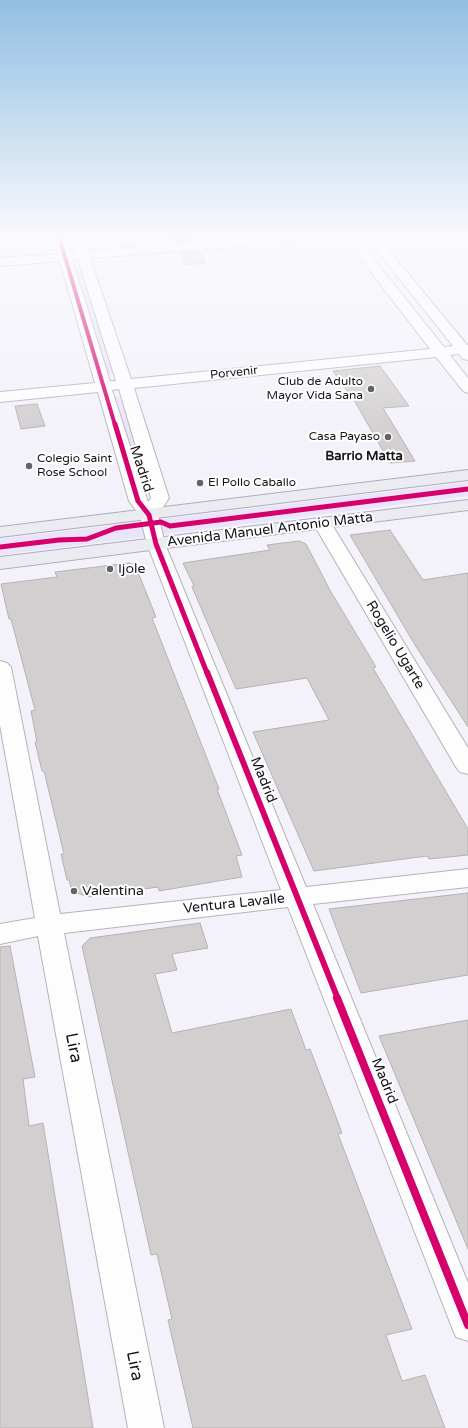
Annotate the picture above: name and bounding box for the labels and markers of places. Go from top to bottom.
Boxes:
place label: Club de Adulto Mayor Vida Sana [267,375,363,403]
marker: Club de Adulto Mayor Vida Sana [366,384,376,394]
place label: Casa Payaso [309,430,380,444]
marker: Casa Payaso [383,432,393,442]
place label: Colegio Saint Rose School [37,452,112,480]
marker: Colegio Saint Rose School [24,461,34,471]
place label: El Pollo Caballo [208,476,296,490]
marker: El Pollo Caballo [195,478,205,488]
place label: Ijole [118,561,145,577]
marker: Ijole [105,564,115,574]
place label: Valentina [82,883,144,899]
marker: Valentina [69,886,79,896]

